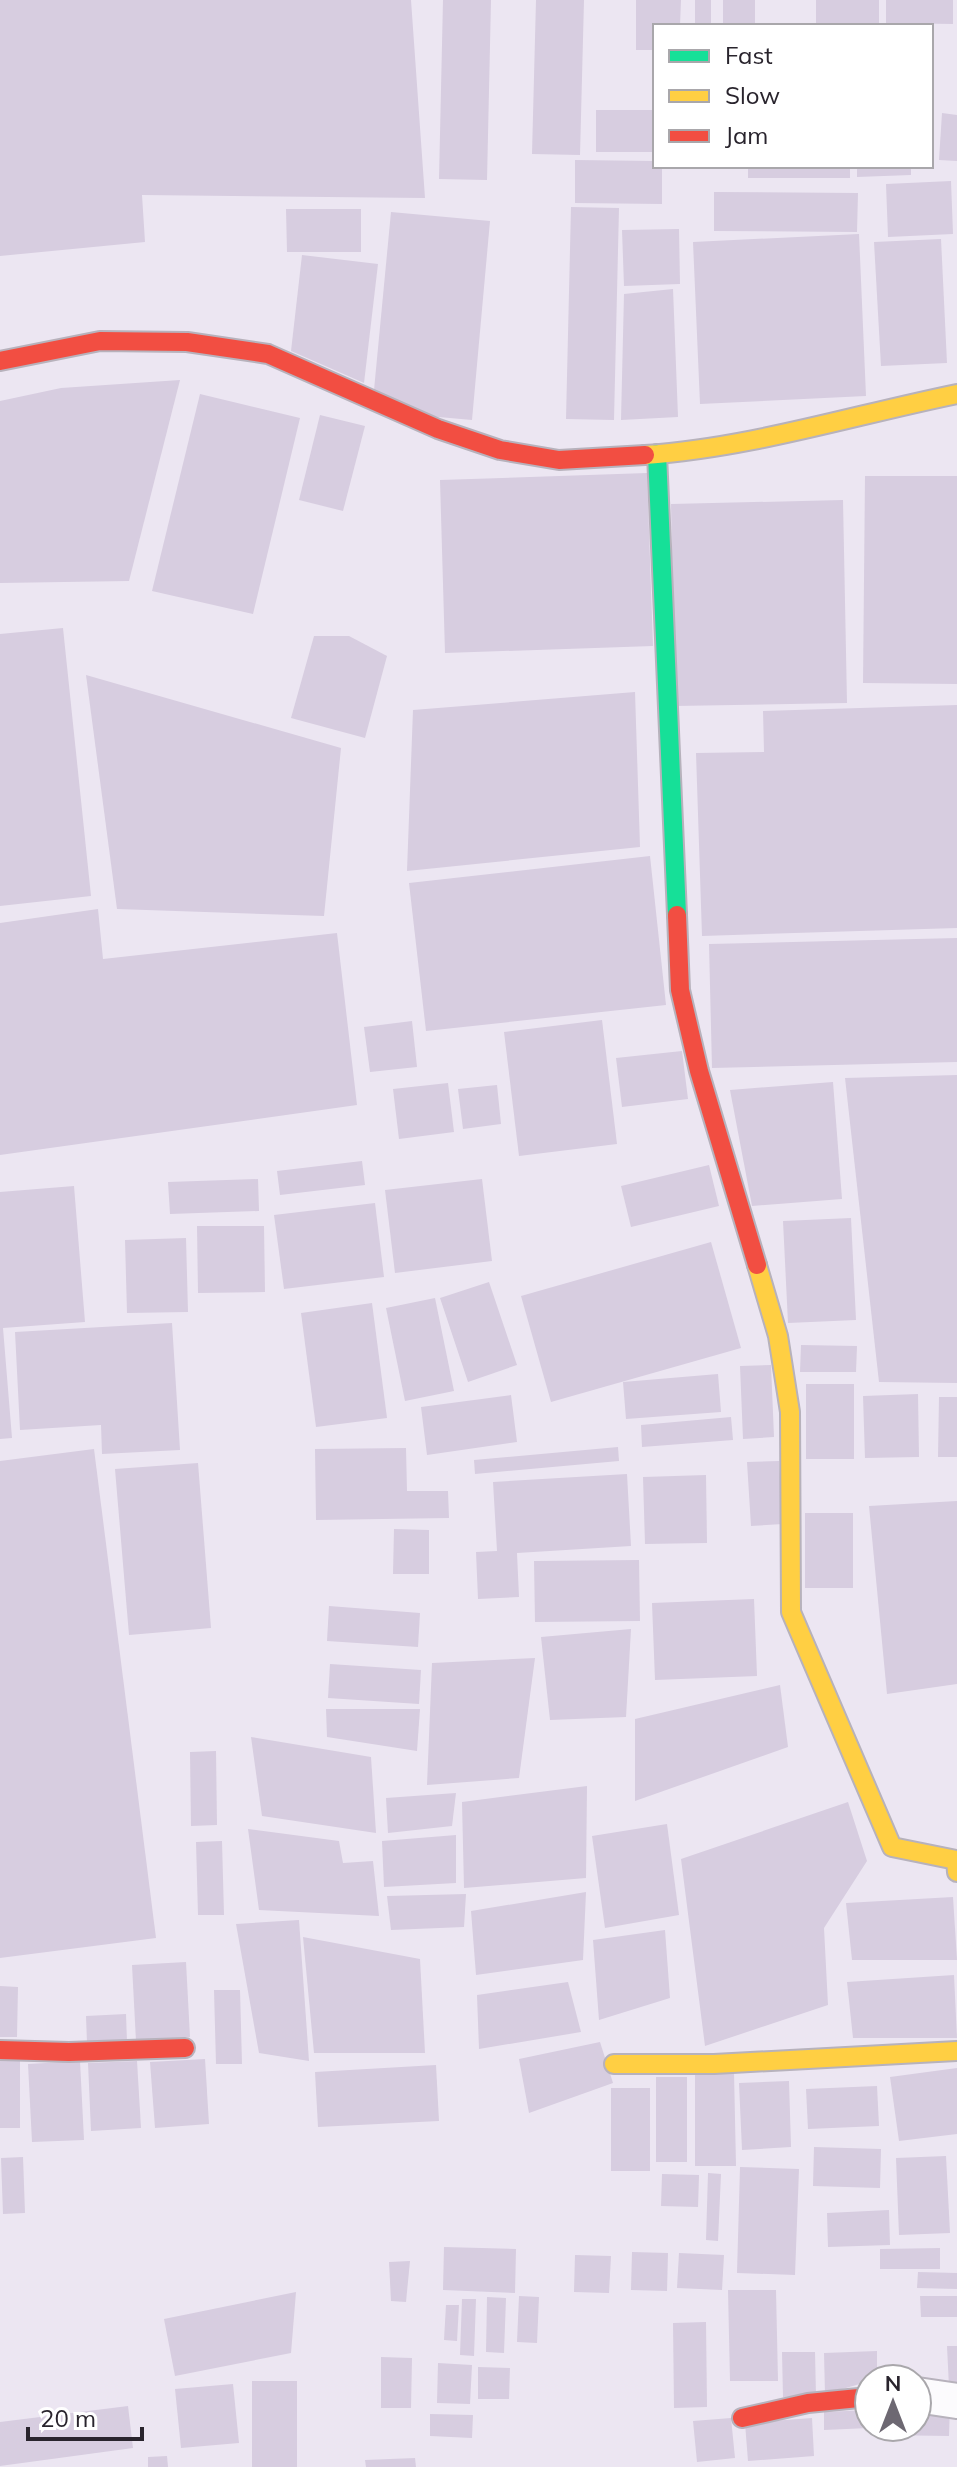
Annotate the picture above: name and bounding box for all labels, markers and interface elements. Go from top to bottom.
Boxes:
legend [653,24,933,168]
text: Fast [725,40,773,70]
text: Slow [725,80,780,110]
text: Jam [725,120,768,150]
north arrow [853,2363,933,2443]
text: N [885,2369,901,2397]
scale bar [28,2391,142,2441]
text: 20 m [40,2403,96,2433]

